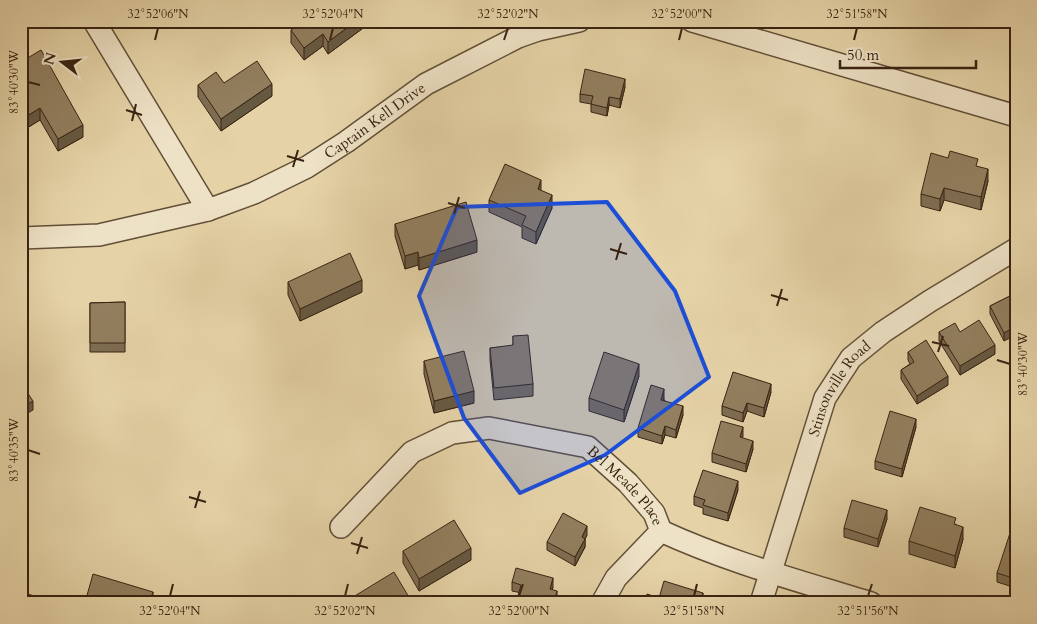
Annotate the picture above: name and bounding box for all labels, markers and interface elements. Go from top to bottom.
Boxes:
text: 32°52'06"N [128,6,189,22]
text: 32°52'04"N [303,6,364,22]
text: 32°52'02"N [478,6,539,22]
text: 32°52'00"N [652,6,713,22]
text: 32°51'58"N [827,6,888,22]
north arrow [38,38,88,88]
scale bar [840,38,976,70]
text: 50 m [847,45,879,65]
text: 83°40'30"W [6,49,22,114]
text: N [39,50,61,67]
street label: Captain Kell Drive [320,78,429,164]
text: 83°40'30"W [1015,331,1031,396]
street label: Stinsonville Road [804,336,875,439]
text: 83°40'35"W [6,417,22,482]
street label: Bel Meade Place [583,441,668,529]
text: 32°52'04"N [140,603,201,619]
text: 32°52'02"N [315,603,376,619]
text: 32°52'00"N [489,603,550,619]
text: 32°51'58"N [664,603,725,619]
text: 32°51'56"N [838,603,899,619]

